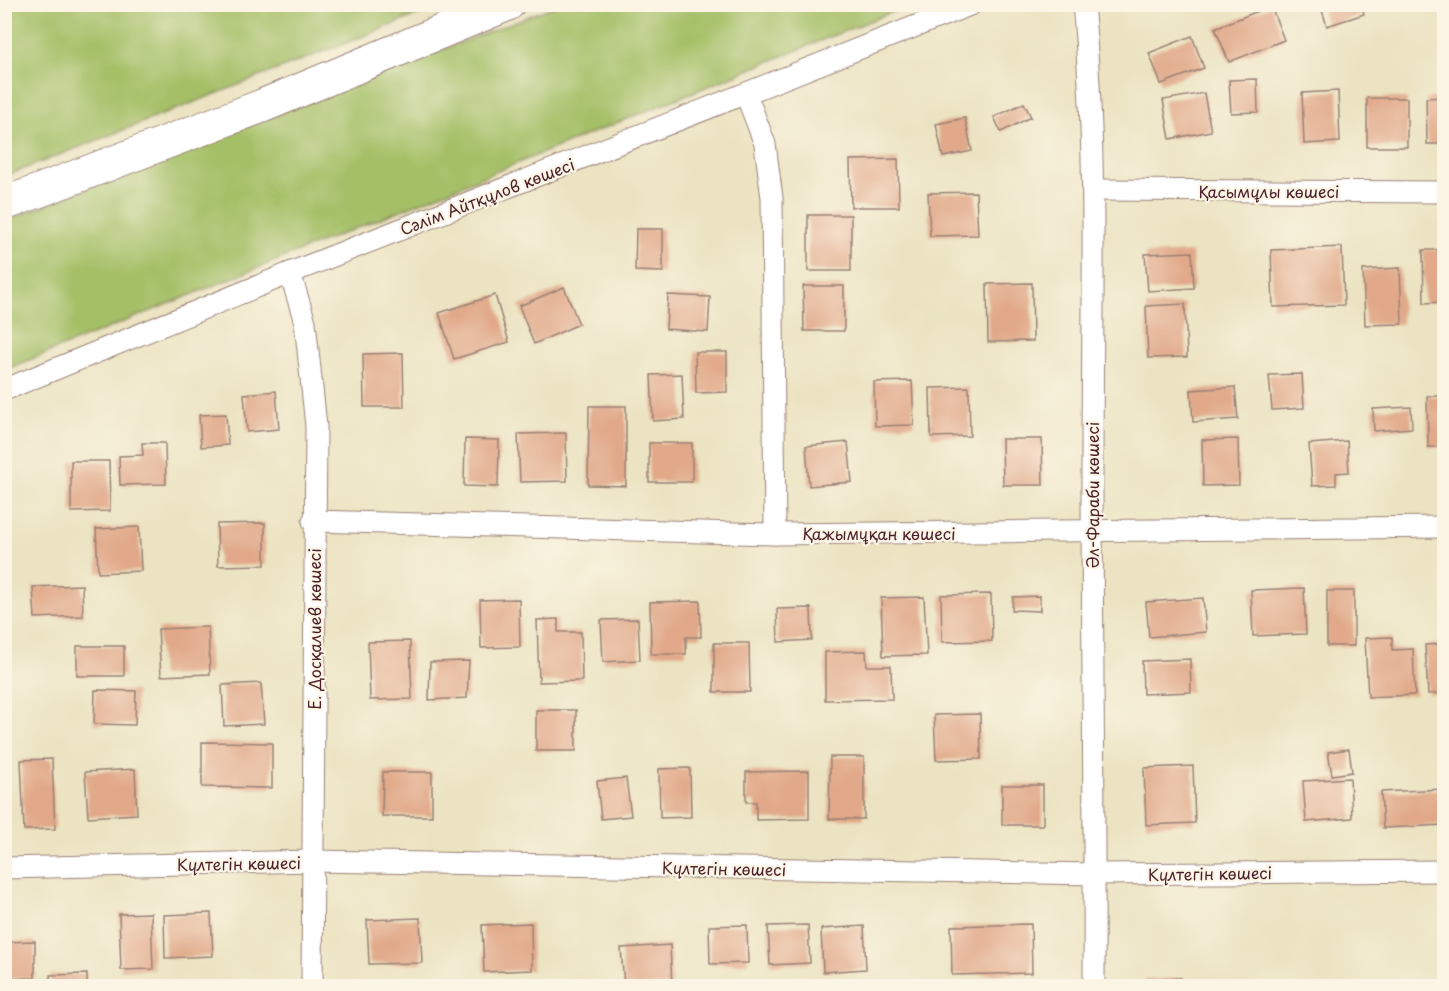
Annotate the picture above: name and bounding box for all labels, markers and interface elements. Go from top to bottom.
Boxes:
street label: Сәлім Айтқұлов көшесі [396,152,578,240]
street label: Қасымұлы көшесі [1199,179,1339,203]
street label: Әл-Фараби көшесі [1080,422,1104,568]
street label: Қажымұқан көшесі [802,521,956,545]
street label: Е. Досқалиев көшесі [302,548,326,710]
street label: Күлтегін көшесі [177,850,301,876]
street label: Күлтегін көшесі [662,855,786,881]
street label: Күлтегін көшесі [1148,860,1272,886]

